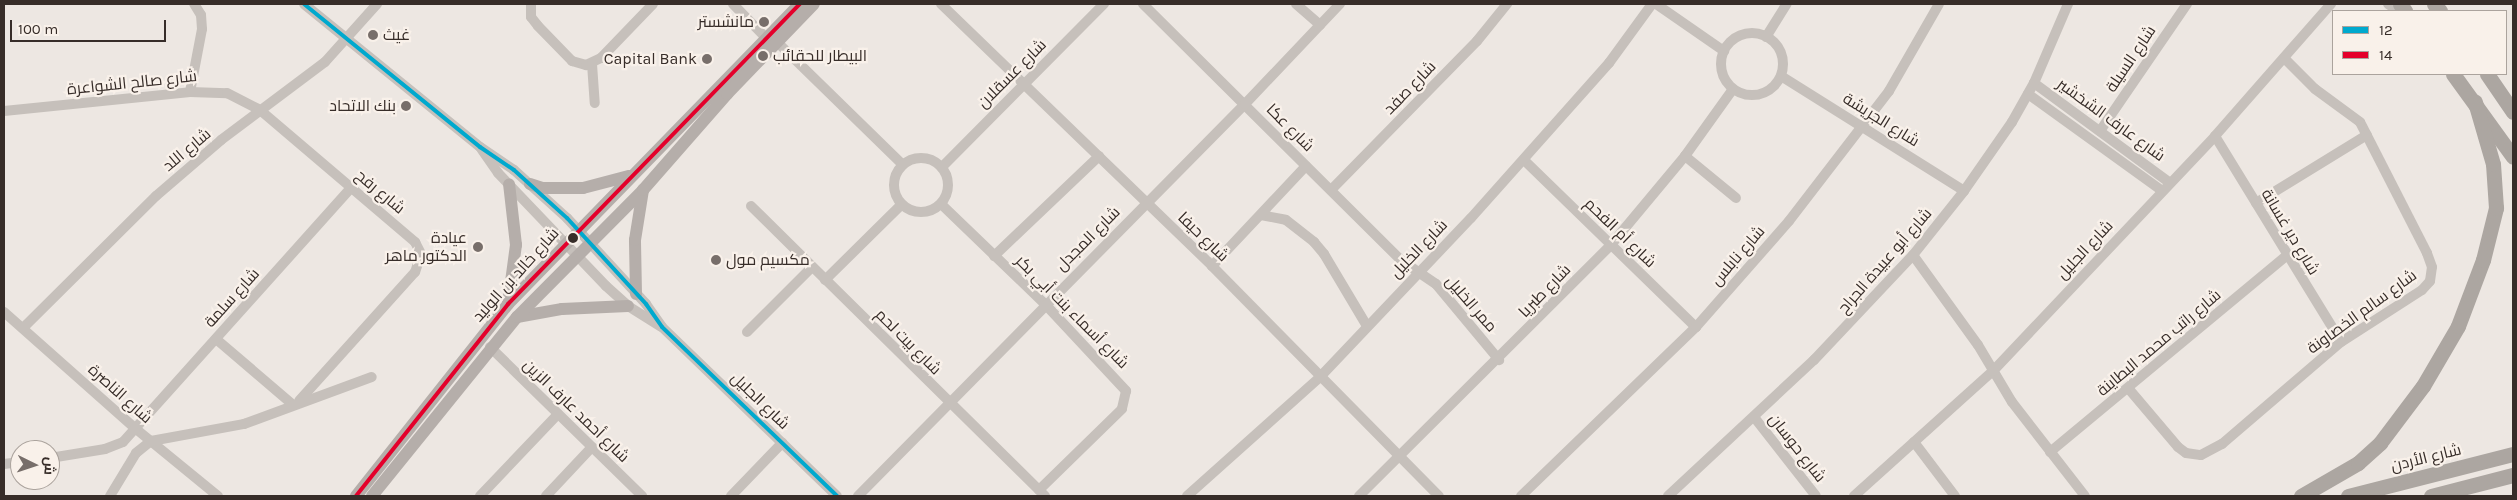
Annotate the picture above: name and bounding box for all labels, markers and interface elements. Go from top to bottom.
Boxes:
scale bar [12,10,169,42]
legend [2332,10,2507,75]
place label: مانشستر [698,12,754,32]
marker: مانشستر [758,16,770,28]
text: 100 m [18,20,58,38]
text: 12 [2379,21,2393,39]
street label: شارع السيلة [2102,22,2160,96]
place label: غيث [383,25,410,45]
marker: غيث [367,29,379,41]
street label: شارع عسقلان [974,36,1050,112]
place label: البيطار للحقائب [773,46,867,66]
text: 14 [2379,46,2392,64]
place label: Capital Bank [604,49,697,69]
marker: البيطار للحقائب [757,50,769,62]
marker: Capital Bank [701,53,713,65]
street label: شارع صفد [1380,57,1440,119]
street label: شارع صالح الشواعرة [66,67,198,99]
street label: شارع عارف الشخشير [2053,74,2169,166]
street label: شارع الجريشة [1839,89,1923,151]
place label: بنك الاتحاد [329,96,396,116]
marker: بنك الاتحاد [400,100,412,112]
street label: شارع عكا [1262,100,1318,156]
street label: شارع اللد [159,124,215,176]
street label: شارع رفح [351,166,409,218]
street label: شارع دير غسانة [2257,186,2323,278]
street label: شارع أم الفحم [1580,194,1660,272]
street label: شارع المجدل [1052,203,1124,275]
street label: شارع أبو عبيدة الجراح [1834,204,1936,318]
street label: شارع حيفا [1174,208,1232,266]
street label: شارع الخليل [1386,216,1452,282]
street label: شارع الجليل [2053,216,2117,284]
street label: شارع نابلس [1707,222,1769,290]
street label: شارع خالد بن الوليد [469,224,563,326]
place label: عيادة الدكتور ماهر [385,228,467,266]
unlabelled marker [568,233,578,243]
marker: عيادة الدكتور ماهر [471,240,485,254]
place label: مكسيم مول [726,250,810,270]
street label: شارع أسماء بنت أبي بكر [1011,251,1133,373]
marker: مكسيم مول [710,254,722,266]
street label: شارع طبريا [1515,260,1575,322]
street label: شارع سلمة [200,264,264,332]
street label: شارع سالم الخصاونة [2304,266,2420,358]
street label: ممر الخليل [1441,272,1501,336]
street label: شارع راتب محمد البطاينة [2093,286,2225,400]
street label: شارع بيت لحم [871,305,945,379]
street label: شارع أحمد عارف الزين [519,355,633,467]
street label: شارع الناصرة [84,360,156,428]
street label: شارع الجليل [727,368,793,434]
street label: شارع حوسان [1764,410,1830,486]
north arrow [10,440,60,490]
street label: شارع الأردن [2389,440,2463,476]
text: ش [40,456,59,476]

